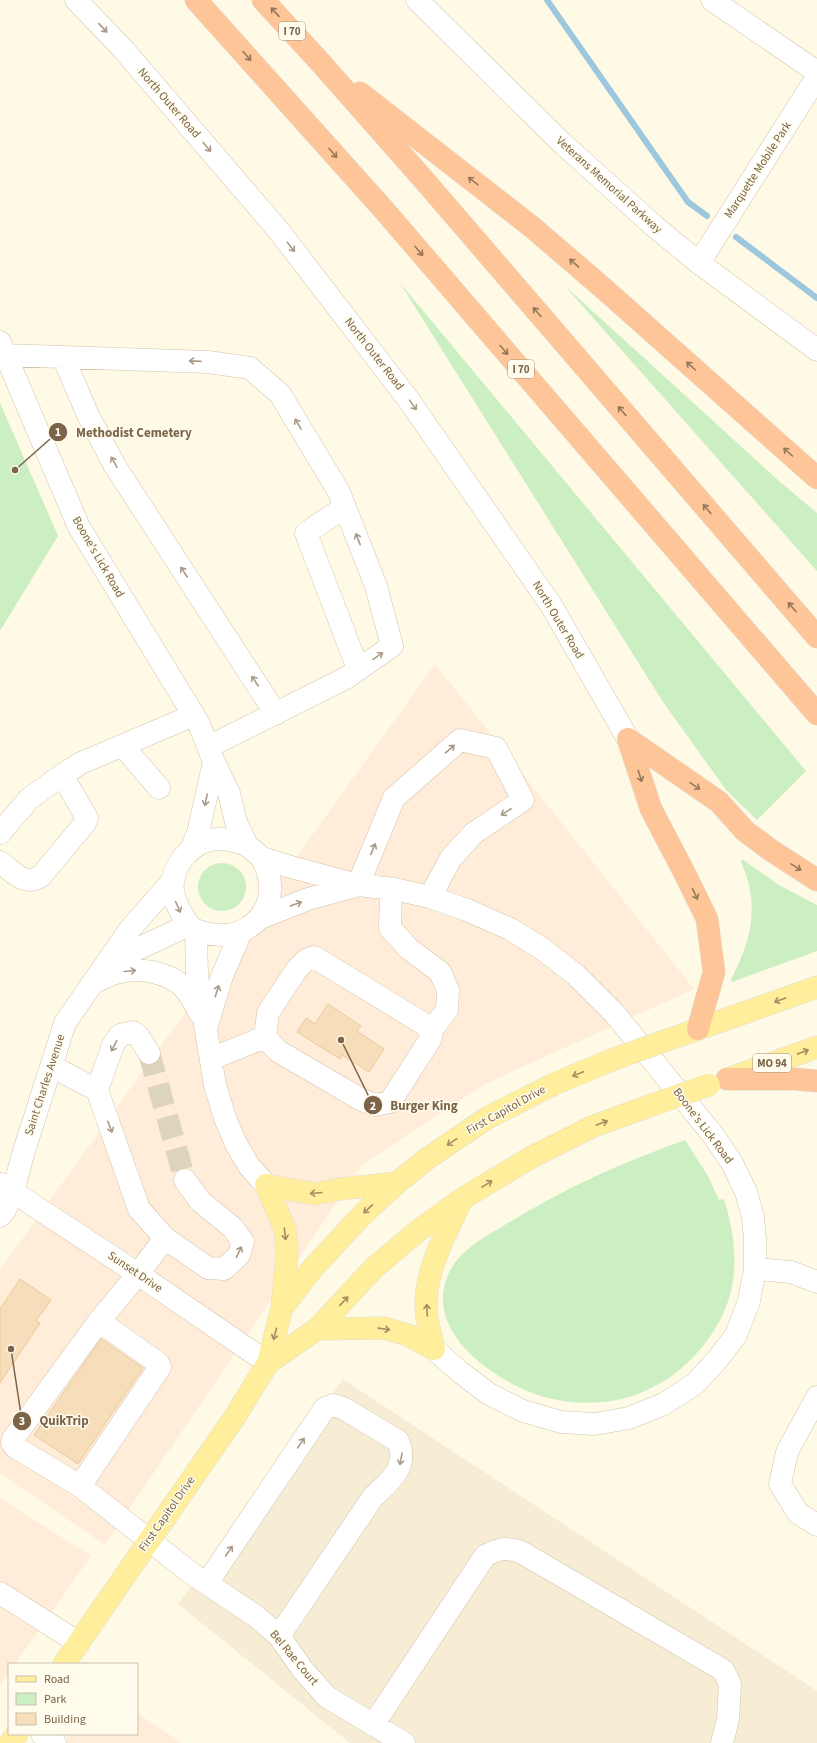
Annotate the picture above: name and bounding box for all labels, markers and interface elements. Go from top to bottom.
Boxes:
one-way arrow [270,7,280,17]
road number: I 70 [279,22,305,40]
one-way arrow [98,23,108,33]
one-way arrow [243,51,252,61]
street label: North Outer Road [134,64,204,142]
street label: Marquette Mobile Park [720,118,796,222]
street label: Veterans Memorial Parkway [552,133,666,238]
one-way arrow [202,142,211,153]
one-way arrow [329,148,338,159]
one-way arrow [467,176,478,185]
one-way arrow [286,241,295,252]
one-way arrow [414,246,424,256]
one-way arrow [568,258,579,267]
one-way arrow [532,307,542,317]
street label: North Outer Road [340,314,408,394]
one-way arrow [499,344,508,355]
one-way arrow [189,358,202,365]
road number: I 70 [508,360,534,378]
one-way arrow [685,361,696,370]
one-way arrow [409,399,417,410]
one-way arrow [617,405,626,416]
one-way arrow [294,419,302,430]
callout: Methodist Cemetery [48,420,200,445]
text: 1 [55,424,61,441]
text: Methodist Cemetery [76,424,192,442]
one-way arrow [783,448,793,457]
one-way arrow [109,457,117,469]
one-way arrow [702,504,711,514]
street label: Boone's Lick Road [68,513,128,601]
one-way arrow [353,533,361,545]
one-way arrow [180,567,188,578]
street label: North Outer Road [528,578,588,662]
one-way arrow [787,602,796,613]
one-way arrow [372,652,383,660]
one-way arrow [250,675,258,687]
one-way arrow [445,745,455,754]
one-way arrow [637,770,645,782]
one-way arrow [689,782,700,790]
one-way arrow [202,793,210,806]
one-way arrow [500,808,512,816]
one-way arrow [369,844,377,856]
one-way arrow [790,863,802,871]
one-way arrow [692,888,699,900]
one-way arrow [290,899,302,907]
one-way arrow [175,900,182,912]
one-way arrow [123,968,136,975]
one-way arrow [214,985,222,997]
one-way arrow [775,997,787,1005]
street label: Saint Charles Avenue [21,1032,69,1138]
one-way arrow [110,1040,117,1052]
one-way arrow [796,1048,809,1055]
road number: MO 94 [753,1054,791,1072]
one-way arrow [572,1071,584,1078]
street label: First Capitol Drive [463,1081,549,1139]
street label: Boone's Lick Road [669,1085,737,1167]
callout: Burger King [363,1093,466,1118]
text: Burger King [390,1097,458,1115]
text: 2 [370,1098,376,1115]
one-way arrow [596,1119,608,1127]
one-way arrow [107,1121,114,1134]
one-way arrow [446,1138,457,1146]
one-way arrow [481,1180,492,1188]
one-way arrow [310,1189,323,1197]
one-way arrow [363,1205,373,1214]
one-way arrow [282,1227,289,1240]
one-way arrow [236,1246,243,1258]
street label: Sunset Drive [104,1247,166,1297]
one-way arrow [339,1296,348,1306]
one-way arrow [423,1304,431,1317]
one-way arrow [377,1325,390,1332]
one-way arrow [271,1327,278,1340]
callout: QuikTrip [12,1408,97,1433]
text: QuikTrip [39,1412,89,1430]
text: 3 [19,1413,25,1430]
one-way arrow [297,1437,305,1448]
one-way arrow [396,1452,404,1465]
street label: First Capitol Drive [135,1473,199,1555]
one-way arrow [225,1546,233,1557]
street label: Bel Rae Court [266,1627,322,1689]
legend [8,1663,138,1735]
text: Road [44,1671,70,1688]
text: Park [44,1691,66,1708]
text: Building [44,1711,86,1728]

